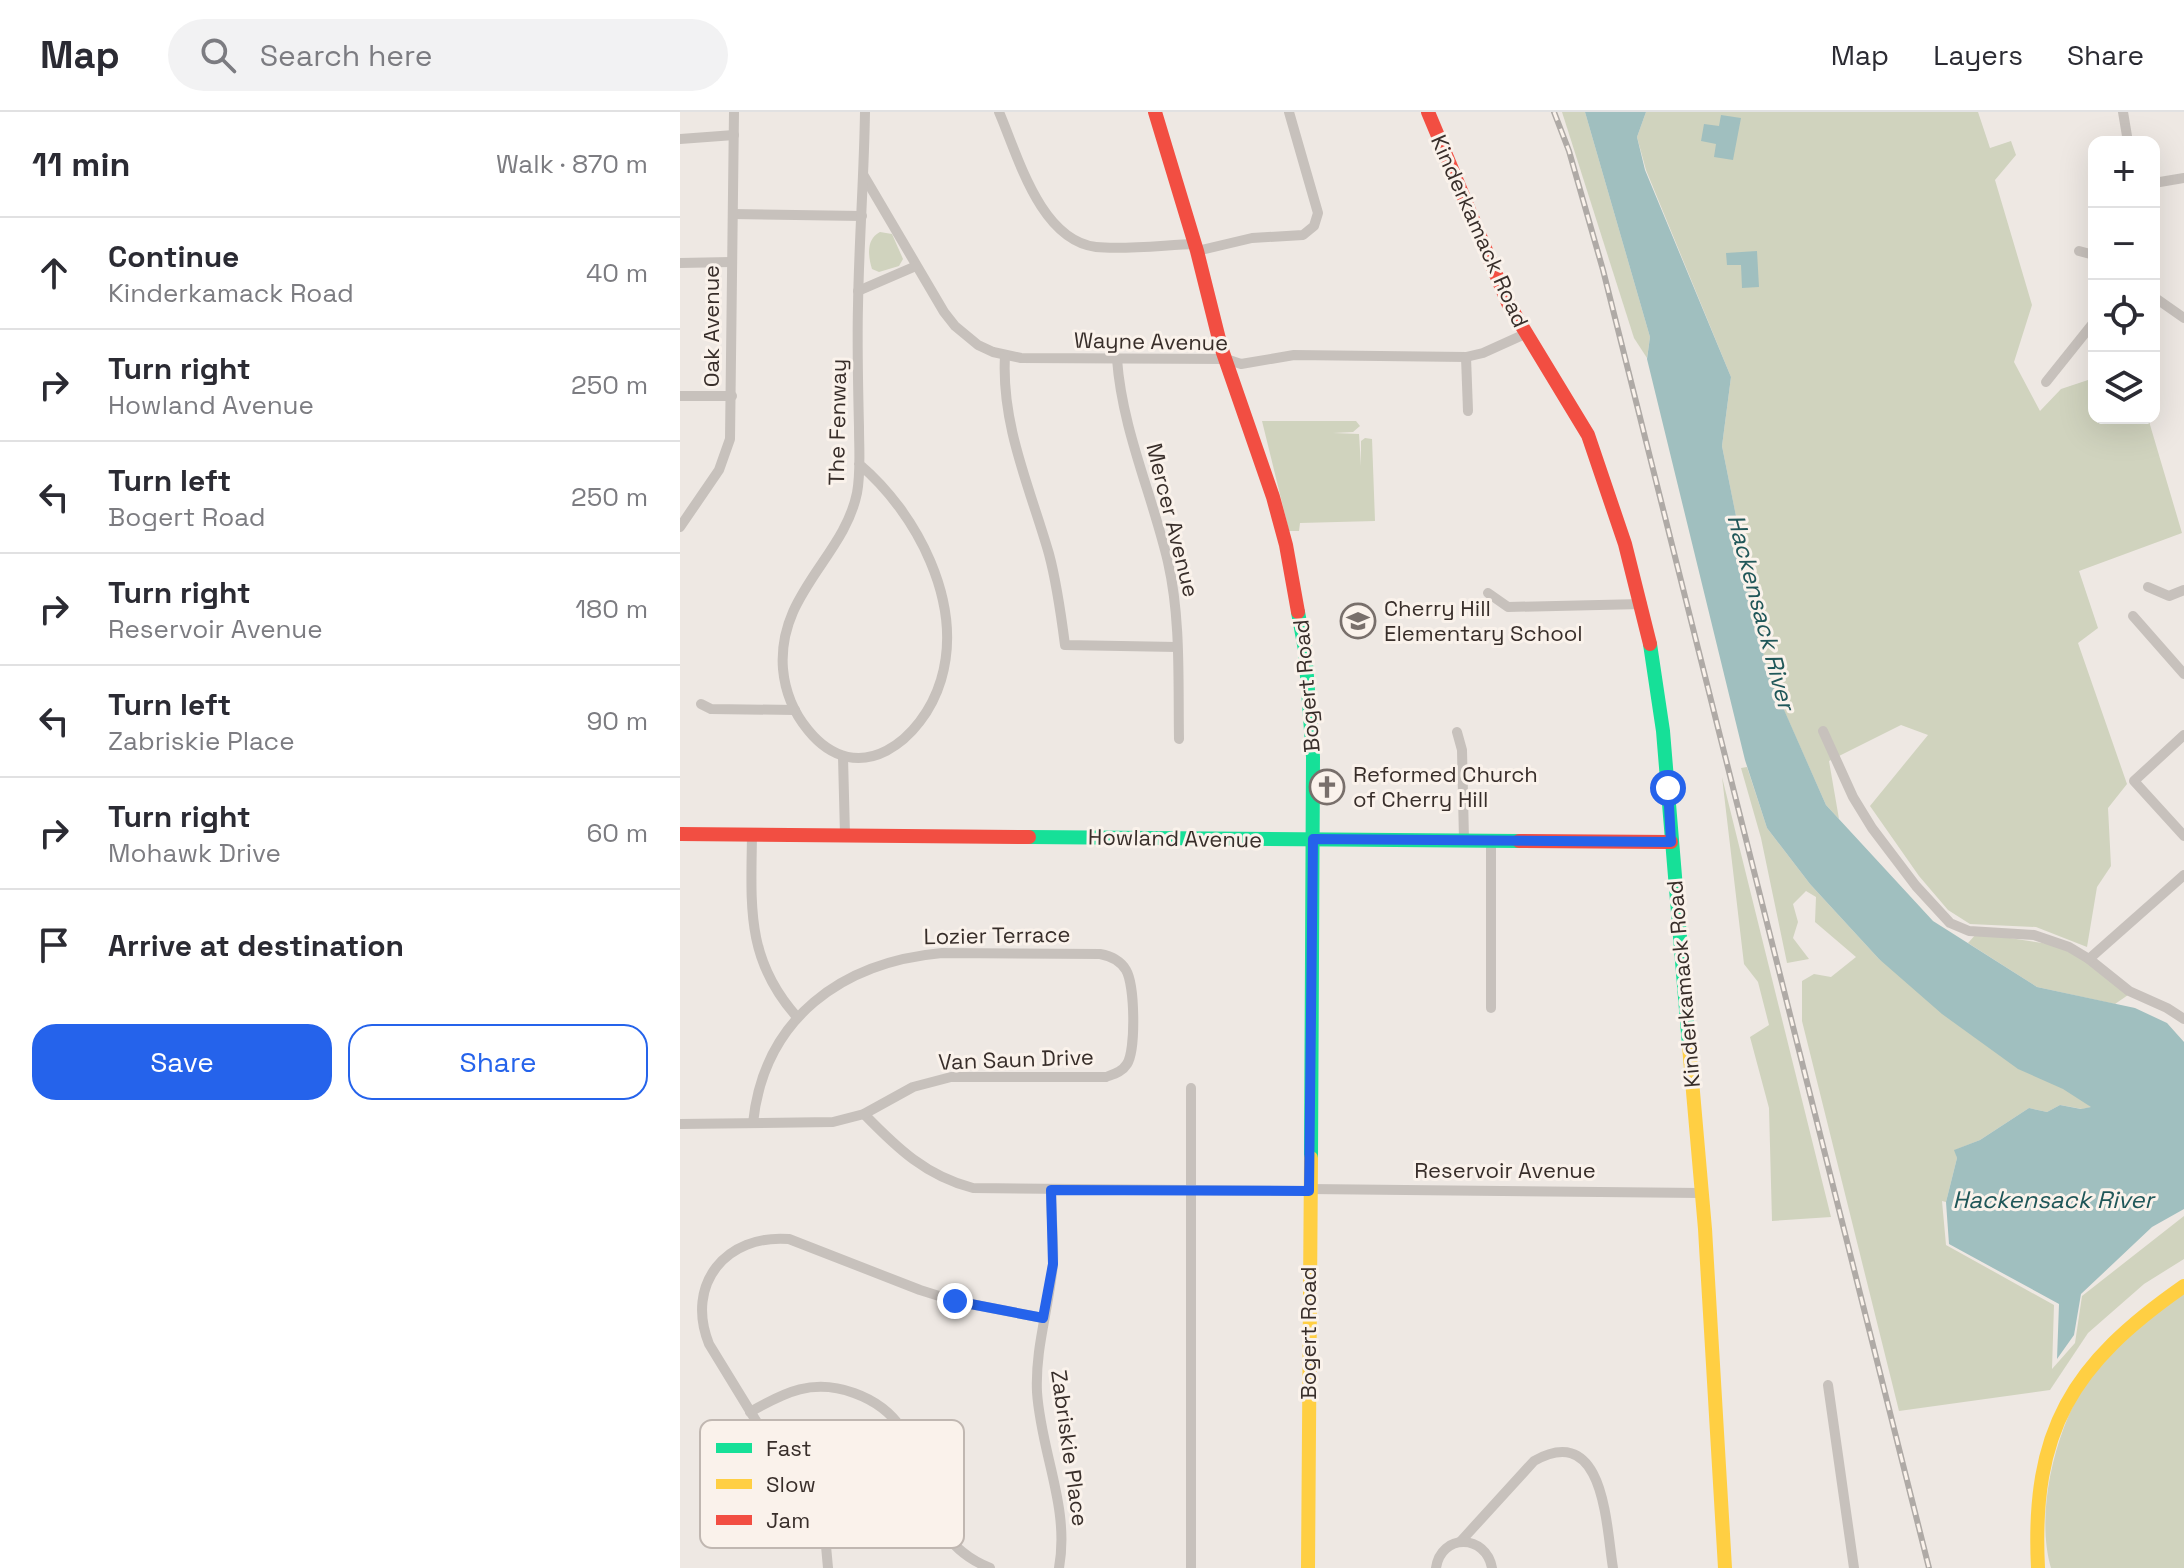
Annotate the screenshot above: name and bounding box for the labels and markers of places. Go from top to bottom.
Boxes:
place label: Cherry Hill Elementary School [1384,594,1583,647]
school or university icon: Cherry Hill Elementary School [1339,602,1377,640]
place label: Reformed Church of Cherry Hill [1353,760,1538,813]
church icon: Reformed Church of Cherry Hill [1308,768,1346,806]

